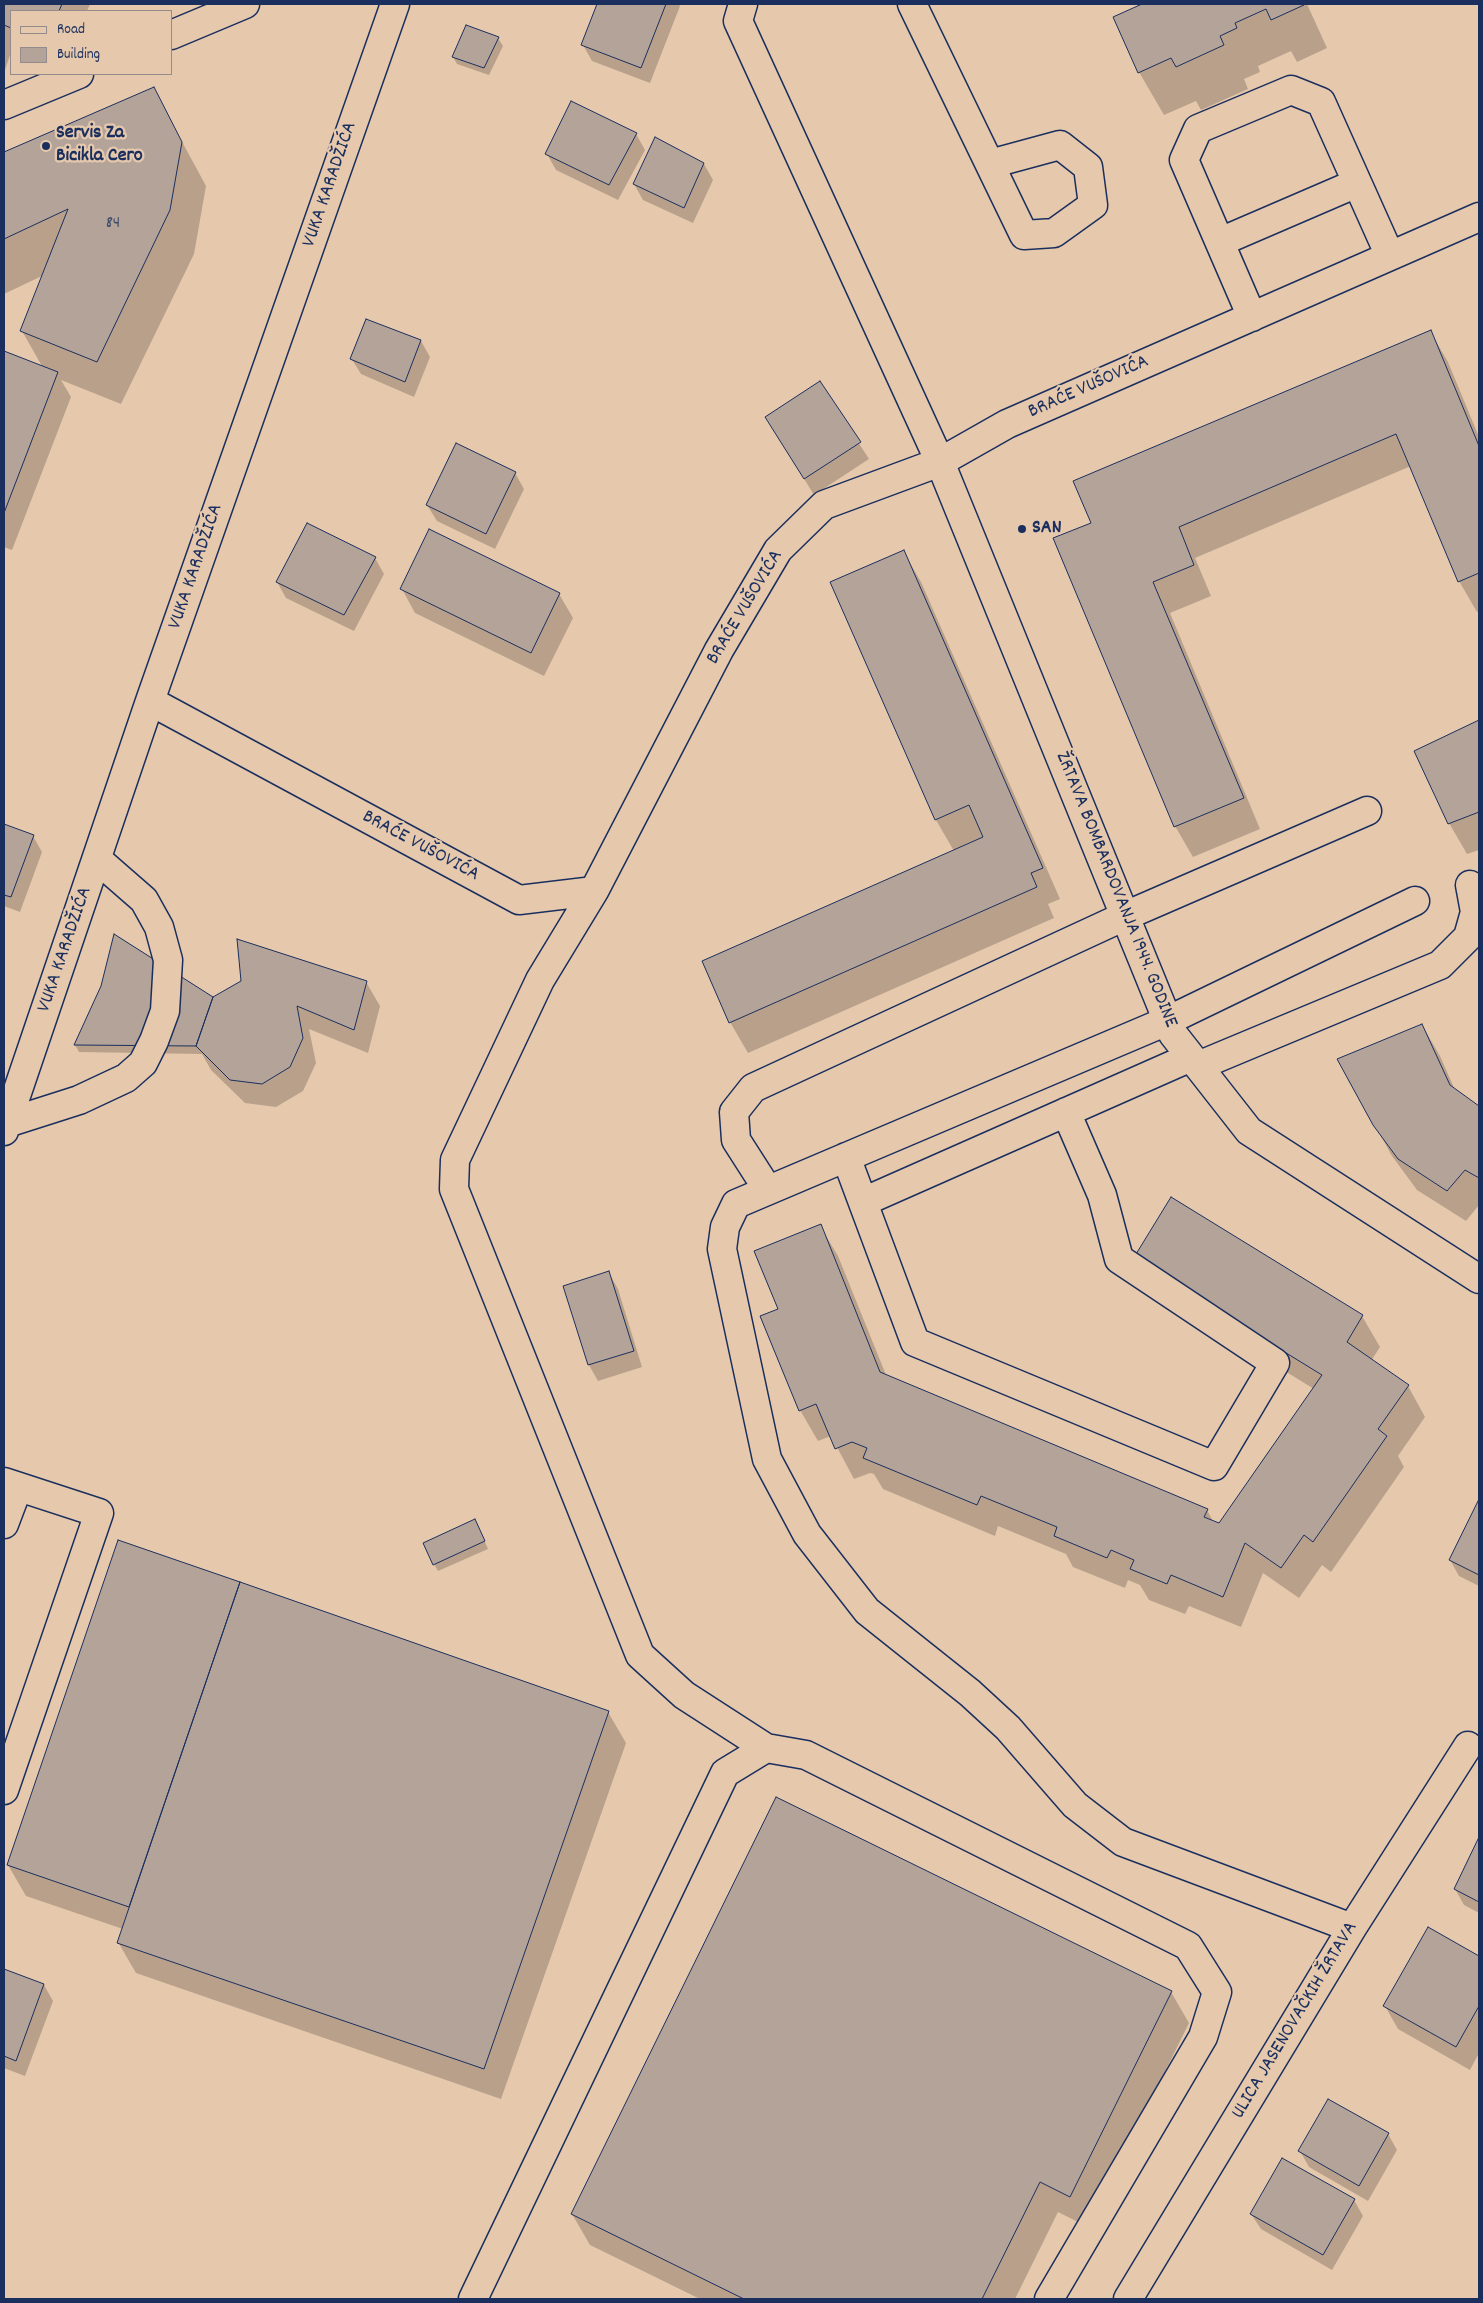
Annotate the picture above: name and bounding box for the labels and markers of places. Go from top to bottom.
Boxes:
place label: Servis Za Bicikla Cero [56,122,143,169]
marker: Servis Za Bicikla Cero [40,140,52,152]
place label: SAN [1032,517,1062,541]
marker: SAN [1016,523,1028,535]

